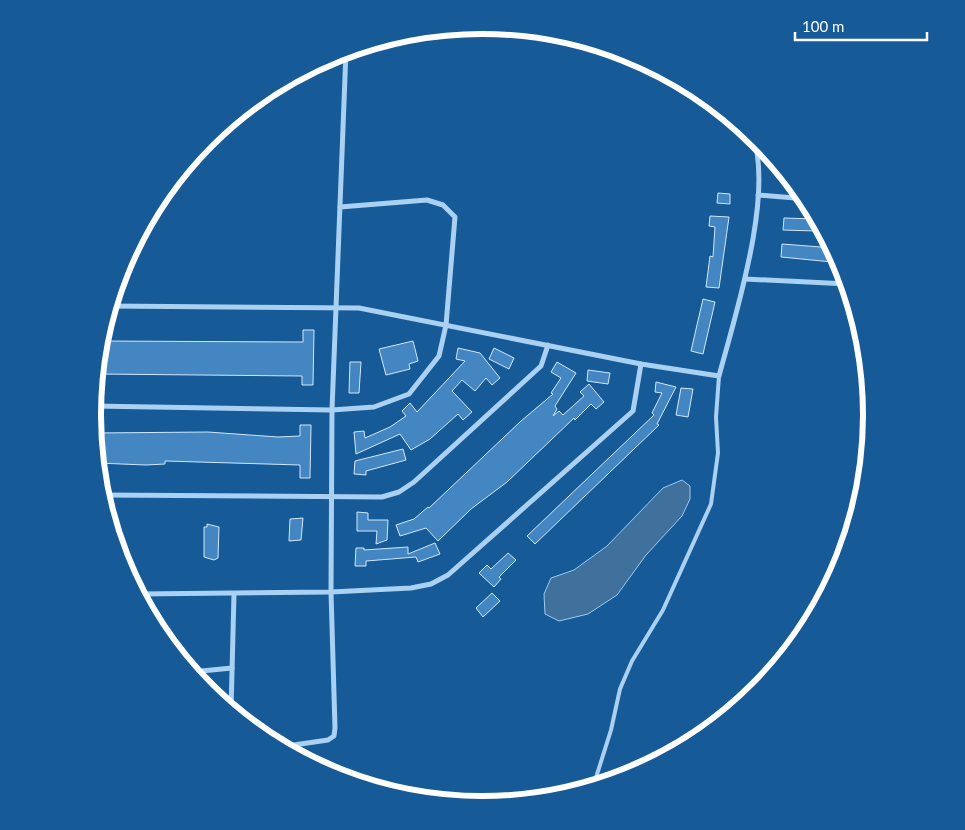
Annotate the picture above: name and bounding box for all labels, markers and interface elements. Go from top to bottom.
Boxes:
scale bar [795,10,928,42]
text: 100 m [802,17,844,35]

